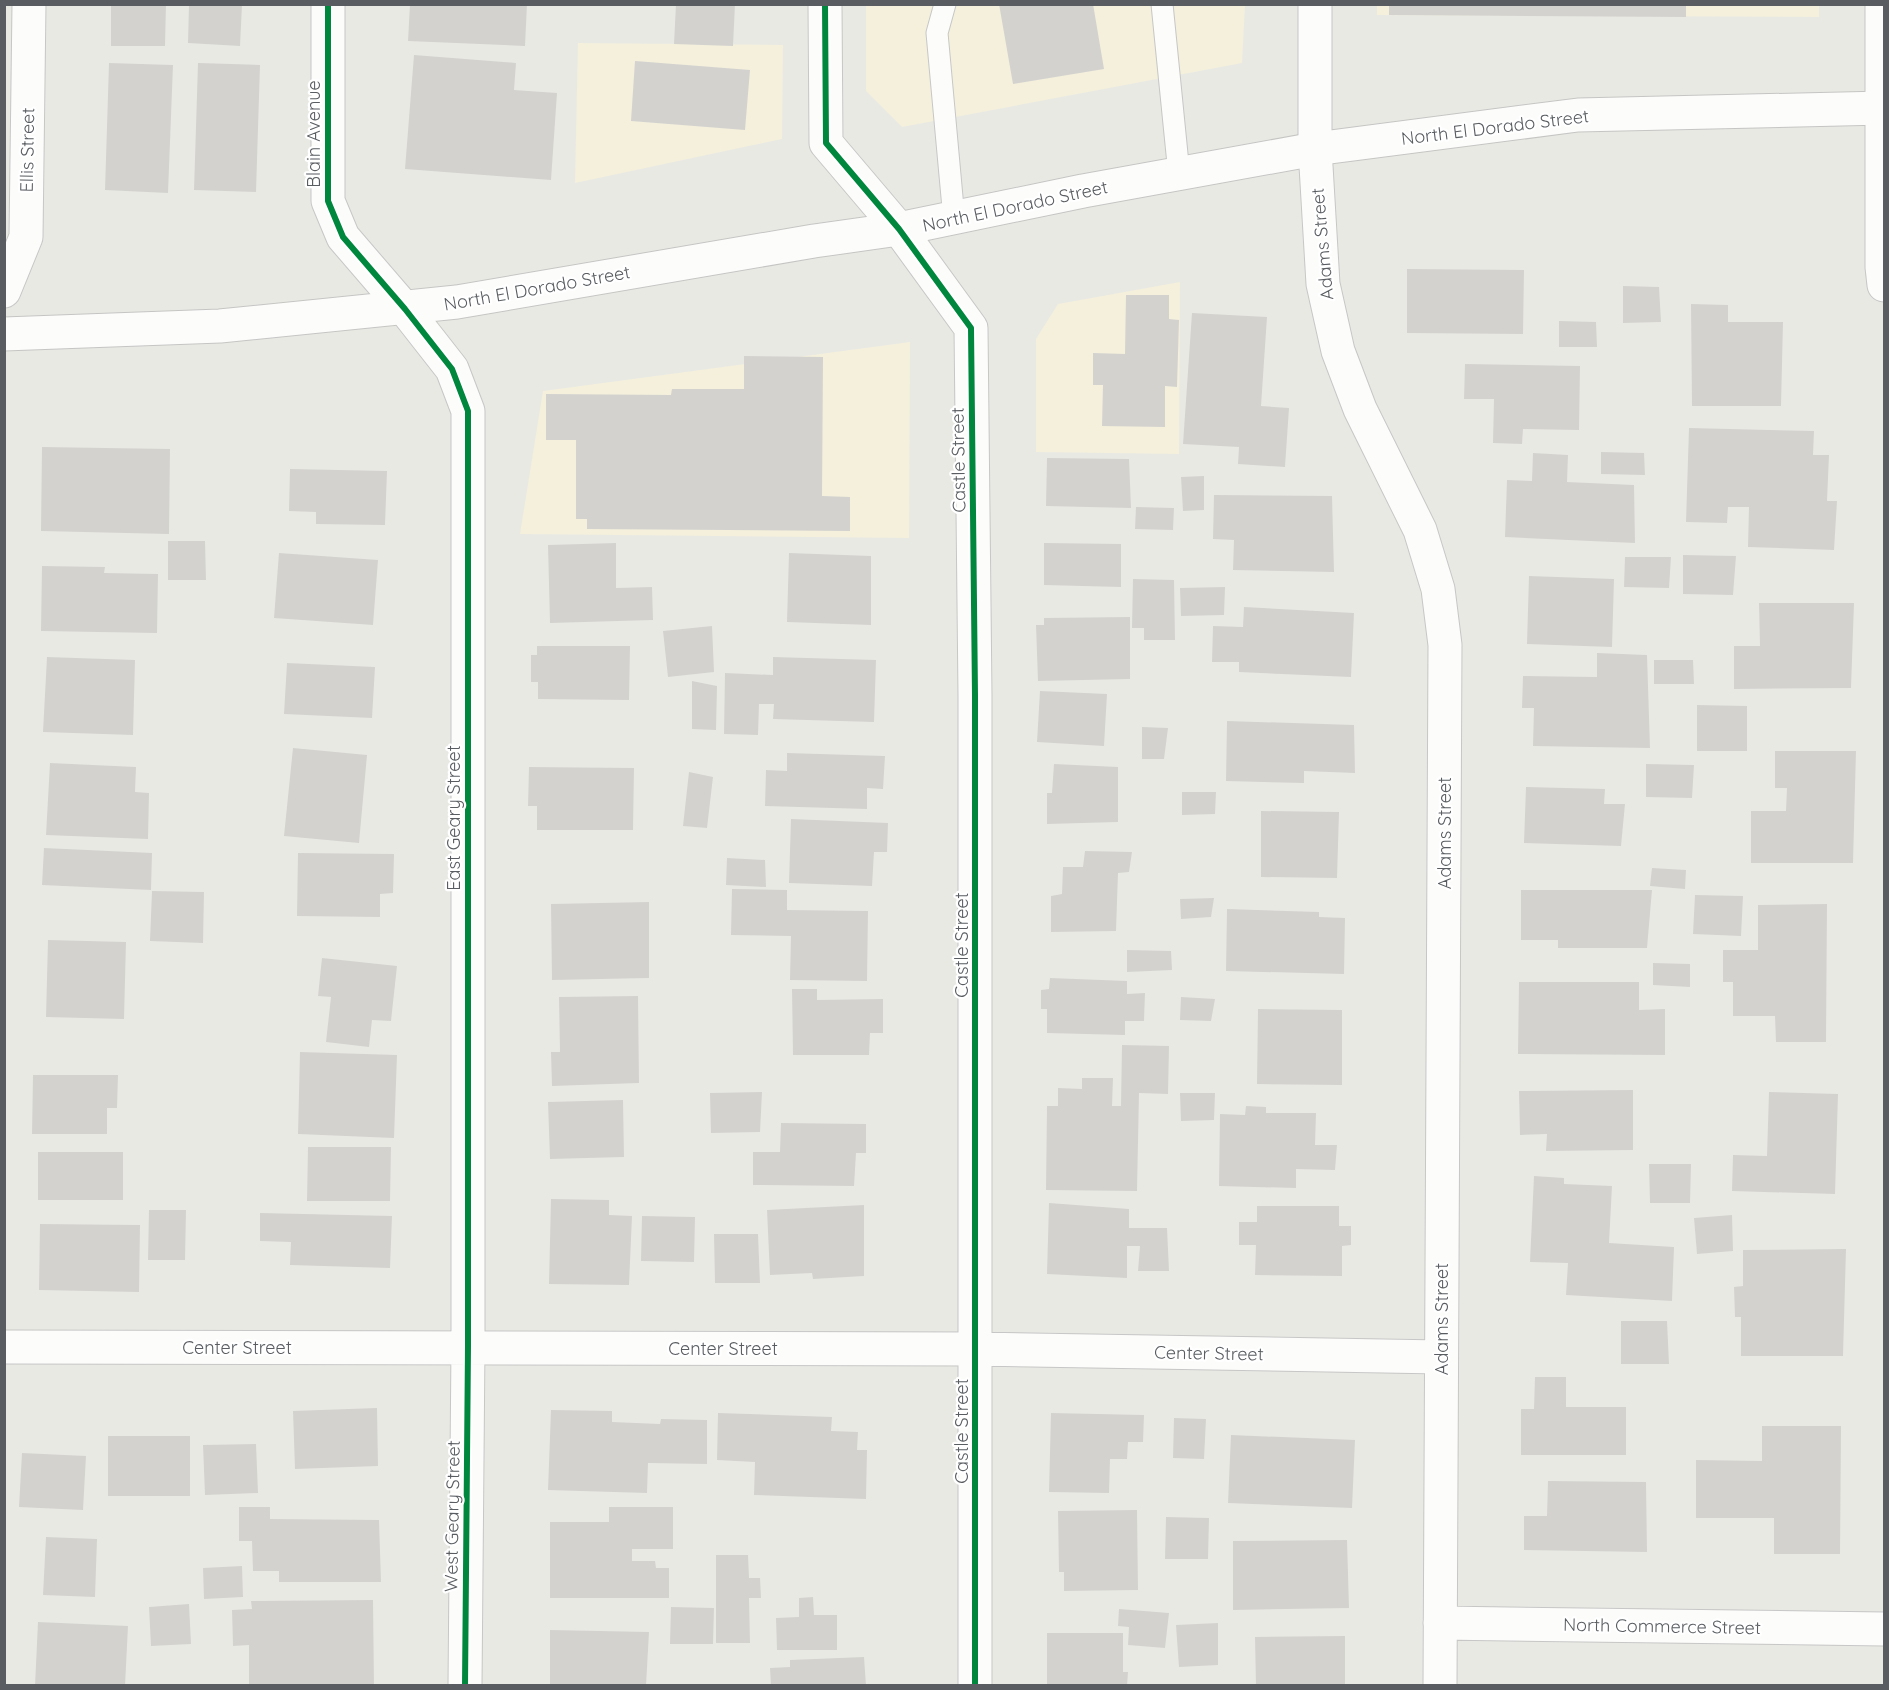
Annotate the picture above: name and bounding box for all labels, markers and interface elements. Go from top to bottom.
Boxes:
street label: Blain Avenue [302,80,325,188]
street label: North El Dorado Street [1400,104,1590,150]
street label: Ellis Street [15,107,39,193]
street label: North El Dorado Street [920,175,1110,237]
street label: Adams Street [1306,187,1338,301]
street label: North El Dorado Street [442,260,632,316]
street label: Castle Street [946,407,970,513]
street label: East Geary Street [442,745,465,891]
street label: Adams Street [1433,777,1456,889]
street label: Castle Street [950,892,973,998]
street label: Adams Street [1430,1263,1453,1375]
street label: Center Street [182,1336,292,1359]
street label: Center Street [668,1337,778,1360]
street label: Center Street [1154,1341,1264,1365]
street label: Castle Street [950,1378,973,1484]
street label: West Geary Street [439,1440,465,1592]
street label: North Commerce Street [1563,1613,1761,1639]

